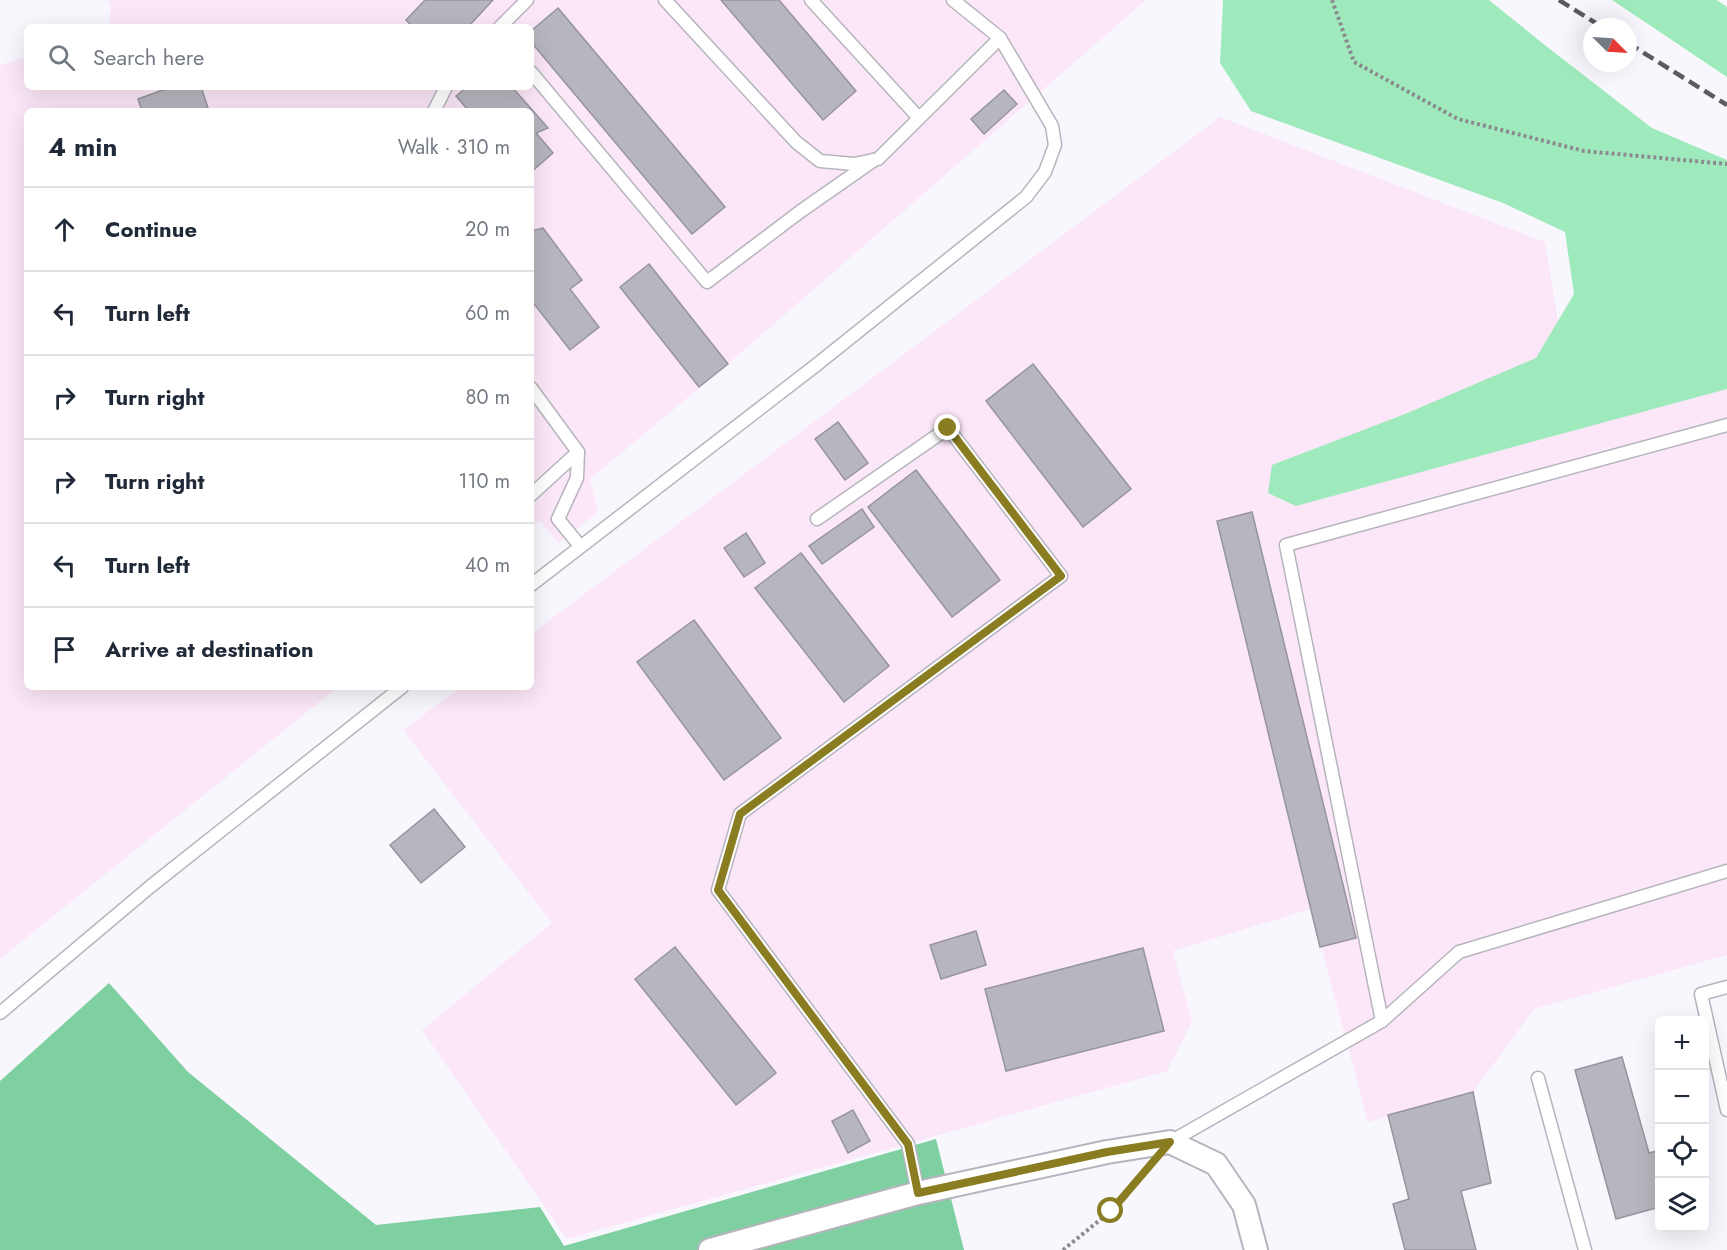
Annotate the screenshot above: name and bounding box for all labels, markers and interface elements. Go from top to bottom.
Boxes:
north arrow [1583,18,1637,72]
search box [24,24,534,90]
icon: search [45,41,78,74]
text: Search here [93,41,204,73]
text: 4 min [48,128,117,166]
text: Walk · 310 m [398,133,510,162]
icon: ahead [48,213,81,246]
text: Continue [105,213,197,245]
text: 20 m [465,215,510,244]
icon: left [48,297,81,330]
text: Turn left [105,297,190,329]
text: 60 m [465,299,510,328]
icon: right [48,381,81,414]
text: Turn right [105,381,205,413]
text: 80 m [465,383,510,412]
route end [934,414,960,440]
icon: right [48,465,81,498]
text: Turn right [105,465,205,497]
text: 110 m [458,467,510,496]
icon: left [48,549,81,582]
text: Turn left [105,549,190,581]
text: 40 m [465,551,510,580]
icon: arrive [48,633,81,666]
text: Arrive at destination [105,633,314,665]
map controls [1655,1016,1709,1232]
button: + [1655,1016,1709,1070]
button: − [1655,1070,1709,1124]
button: locate [1655,1124,1709,1178]
button: layers [1655,1178,1709,1232]
route start [1097,1197,1123,1223]

